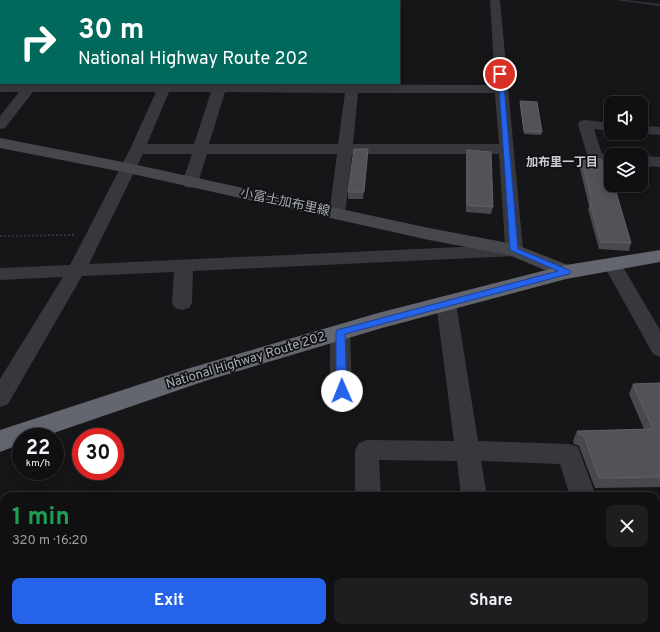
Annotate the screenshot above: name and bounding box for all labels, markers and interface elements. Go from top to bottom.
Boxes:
text: 30 m [78,13,144,49]
icon: right [12,16,64,68]
text: National Highway Route 202 [78,48,308,71]
pin [483,57,517,91]
icon: arrive [489,63,511,85]
map controls [604,96,648,192]
button: sound [604,96,648,140]
button: layers [604,148,648,192]
district label: 加布里一丁目 [526,155,598,171]
street label: 小富士加布里線 [239,185,331,220]
street label: National Highway Route 202 [164,329,328,393]
position arrow [321,370,363,412]
speed limit sign: 30 [72,428,124,480]
text: 22 [26,436,50,462]
text: km/h [26,457,50,470]
text: 1 min [12,503,70,533]
button: close [606,505,648,547]
text: 320 m · 16:20 [12,533,88,549]
button: Exit [12,578,326,624]
button: Share [334,578,648,624]

